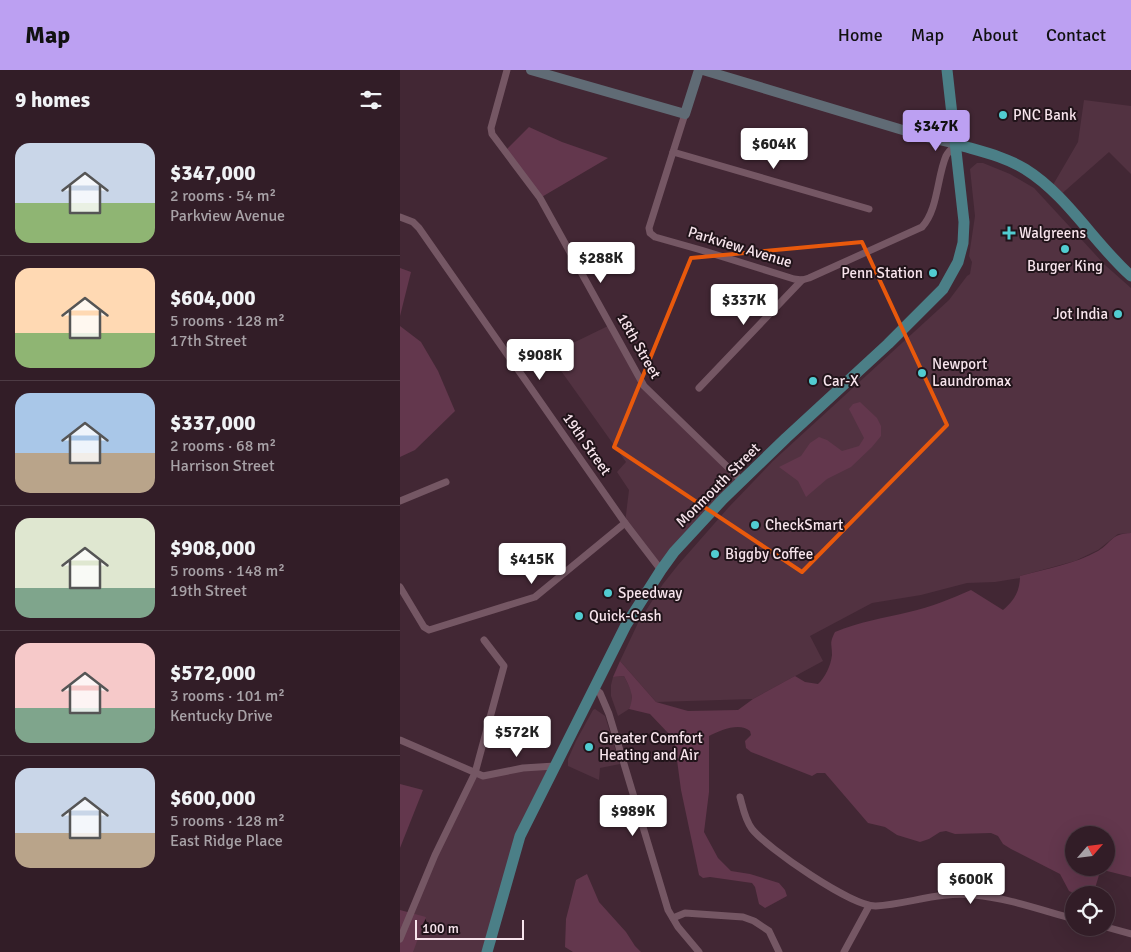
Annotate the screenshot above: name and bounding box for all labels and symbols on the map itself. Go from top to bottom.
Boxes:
place label: PNC Bank [1013,106,1077,124]
pin: $347K [901,109,971,152]
marker: PNC Bank [997,109,1009,121]
pin: $604K [739,128,809,170]
street label: Parkview Avenue [686,223,794,271]
place label: Walgreens [1019,224,1086,242]
marker: Walgreens [1003,227,1015,239]
pin: $288K [566,242,636,284]
marker: Burger King [1059,243,1071,255]
place label: Burger King [1027,257,1103,275]
place label: Penn Station [841,264,923,282]
marker: Penn Station [927,267,939,279]
pin: $337K [709,284,779,326]
place label: Jot India [1053,305,1108,323]
marker: Jot India [1112,308,1124,320]
street label: 18th Street [613,310,665,382]
pin: $908K [505,338,575,381]
place label: Newport Laundromax [932,355,1011,390]
marker: Newport Laundromax [916,367,928,379]
place label: Car-X [823,372,859,390]
marker: Car-X [807,375,819,387]
street label: 19th Street [559,409,615,479]
street label: Monmouth Street [672,439,764,531]
place label: CheckSmart [765,516,843,534]
marker: CheckSmart [749,519,761,531]
pin: $415K [497,542,567,585]
place label: Biggby Coffee [725,545,813,563]
marker: Biggby Coffee [709,548,721,560]
place label: Speedway [618,584,682,602]
marker: Speedway [602,587,614,599]
place label: Quick-Cash [589,607,662,625]
marker: Quick-Cash [573,610,585,622]
pin: $572K [482,716,552,758]
place label: Greater Comfort Heating and Air [599,729,703,764]
marker: Greater Comfort Heating and Air [583,741,595,753]
pin: $989K [598,794,668,837]
north arrow [1065,826,1115,876]
pin: $600K [936,862,1006,905]
scale bar [415,917,524,940]

